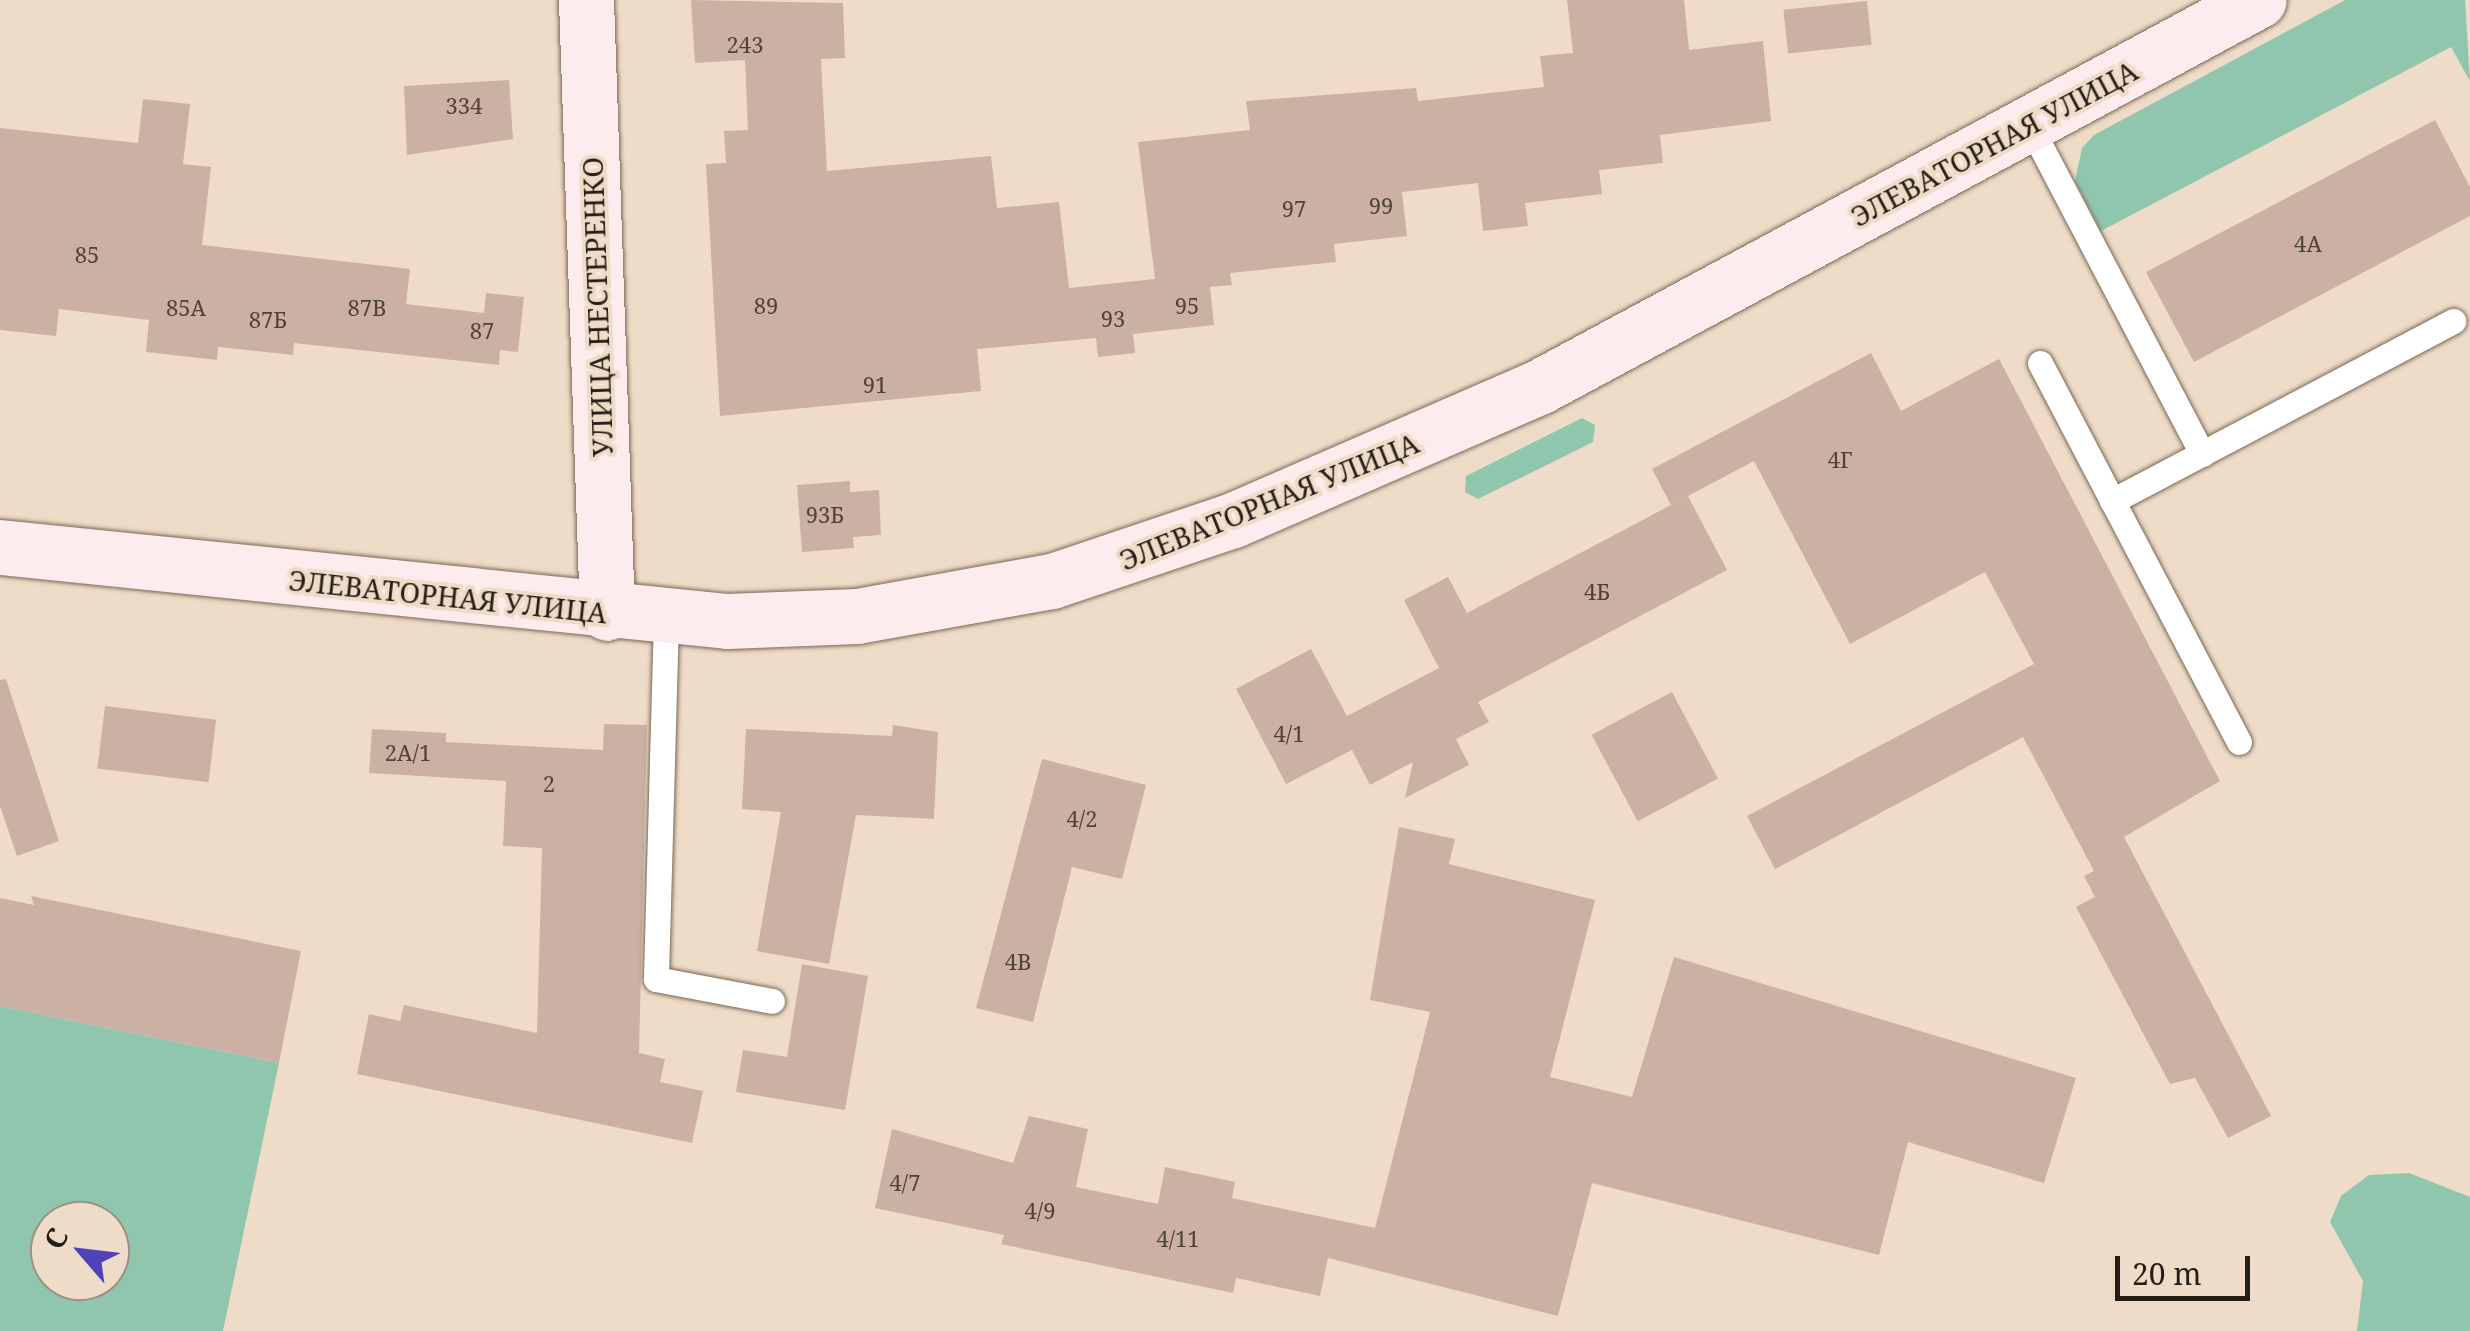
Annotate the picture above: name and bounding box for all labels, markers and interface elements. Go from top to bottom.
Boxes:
house number: 243 [727,32,763,58]
street label: ЭЛЕВАТОРНАЯ УЛИЦА [1845,53,2143,233]
house number: 334 [446,93,482,119]
street label: УЛИЦА НЕСТЕРЕНКО [575,157,619,457]
house number: 99 [1369,193,1393,219]
house number: 97 [1282,196,1306,222]
house number: 4А [2294,231,2322,257]
house number: 85 [75,242,99,268]
house number: 89 [754,293,778,319]
house number: 95 [1175,293,1199,319]
house number: 85А [166,295,206,321]
house number: 87В [347,295,387,321]
house number: 93 [1101,306,1125,332]
house number: 87Б [249,307,287,333]
house number: 87 [470,318,494,344]
house number: 91 [863,372,887,398]
street label: ЭЛЕВАТОРНАЯ УЛИЦА [1114,426,1424,576]
house number: 4Г [1828,447,1852,473]
house number: 93Б [806,502,844,528]
street label: ЭЛЕВАТОРНАЯ УЛИЦА [287,563,609,629]
house number: 4Б [1584,579,1610,605]
house number: 4/1 [1274,721,1304,747]
house number: 2А/1 [385,740,431,766]
house number: 2 [543,771,555,797]
house number: 4/2 [1067,806,1097,832]
house number: 4В [1005,949,1031,975]
house number: 4/7 [890,1170,920,1196]
house number: 4/9 [1025,1198,1055,1224]
north arrow [30,1201,130,1301]
text: С [34,1221,76,1255]
house number: 4/11 [1156,1226,1200,1252]
scale bar [2120,1236,2255,1298]
text: 20 m [2132,1253,2202,1294]

